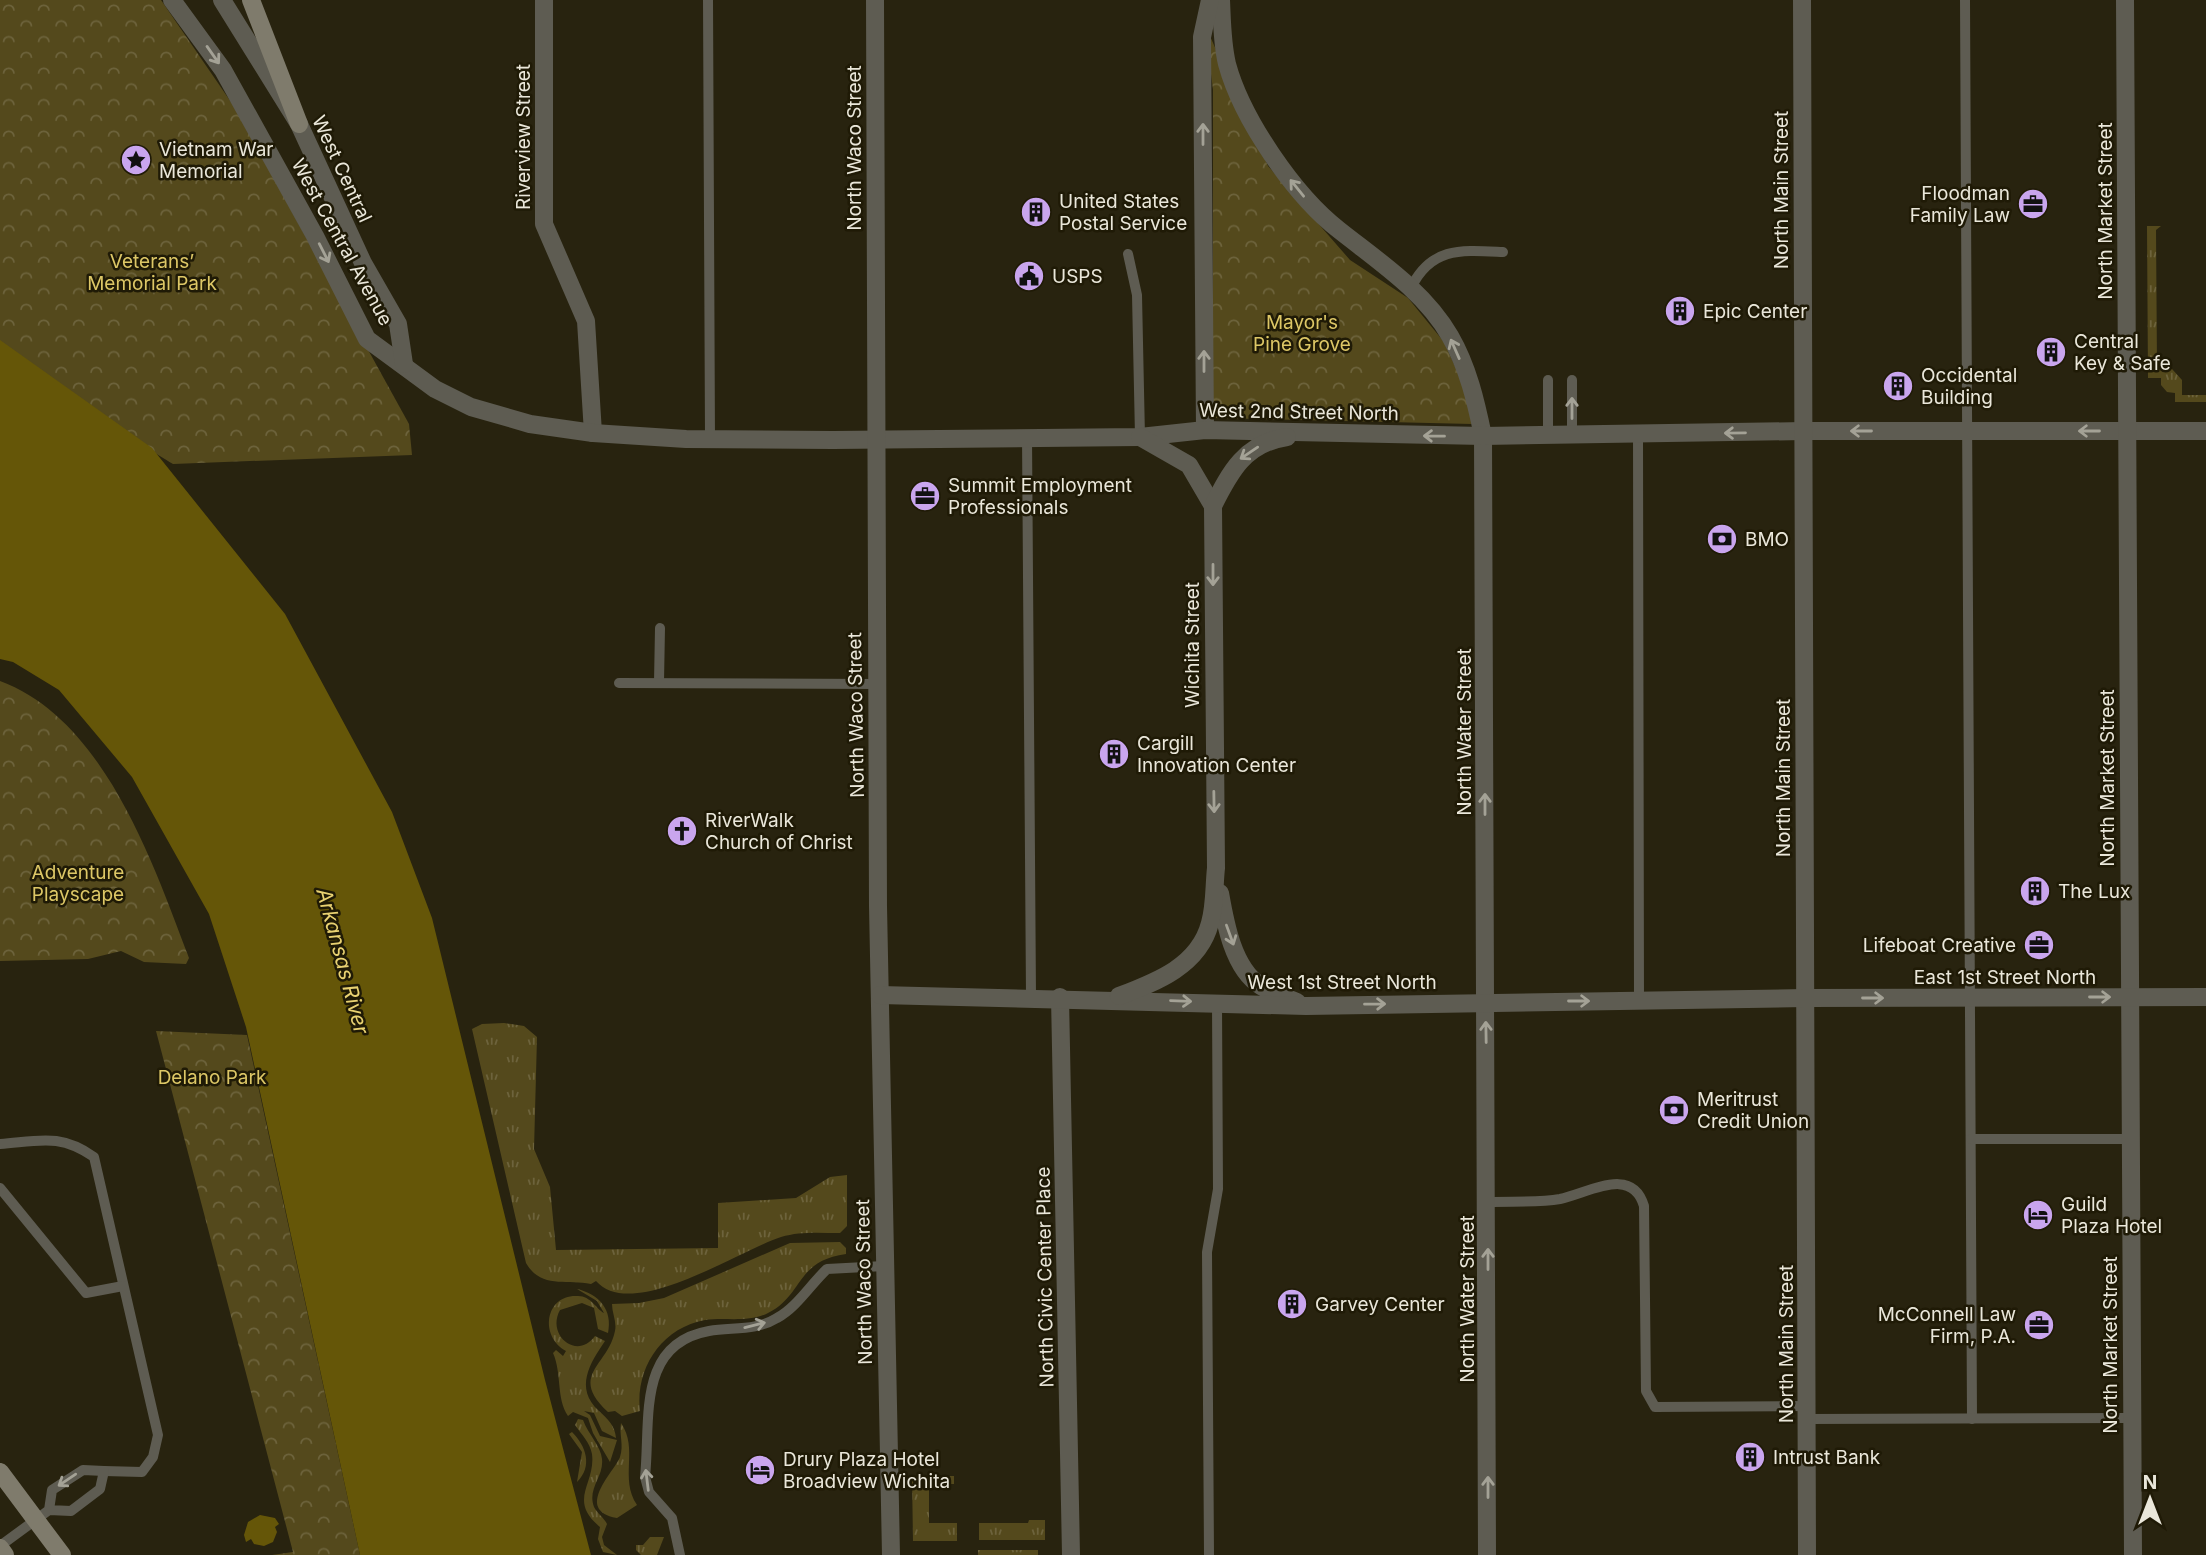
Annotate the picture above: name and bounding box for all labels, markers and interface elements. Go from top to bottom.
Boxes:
one-way arrow [206,45,220,64]
street label: Riverview Street [512,64,535,210]
street label: North Waco Street [843,65,866,231]
street label: North Main Street [1770,111,1793,269]
street label: West Central [307,112,377,226]
street label: North Market Street [2094,122,2117,300]
one-way arrow [1196,123,1210,146]
place label: Vietnam War Memorial [159,138,273,183]
place icon: Vietnam War Memorial [119,143,153,177]
street label: West Central Avenue [287,155,397,329]
one-way arrow [1289,180,1304,198]
place label: Floodman Family Law [1910,182,2010,227]
office icon: Floodman Family Law [2016,187,2050,221]
place label: United States Postal Service [1059,190,1187,235]
building icon: United States Postal Service [1019,195,1053,229]
one-way arrow [317,242,331,263]
park label: Veterans’ Memorial Park [87,250,217,295]
public building icon: USPS [1012,259,1046,293]
place label: USPS [1052,265,1103,288]
building icon: Epic Center [1663,294,1697,328]
place label: Epic Center [1703,300,1807,323]
park label: Mayor's Pine Grove [1253,311,1351,356]
place label: Central Key & Safe [2074,330,2171,375]
building icon: Central Key & Safe [2034,335,2068,369]
one-way arrow [1448,338,1461,360]
one-way arrow [1197,350,1211,373]
place label: Occidental Building [1921,364,2017,409]
building icon: Occidental Building [1881,369,1915,403]
one-way arrow [1565,396,1579,419]
street label: West 2nd Street North [1199,399,1399,425]
one-way arrow [1850,424,1873,438]
one-way arrow [2078,424,2101,438]
one-way arrow [1724,426,1747,439]
one-way arrow [1423,429,1446,442]
one-way arrow [1240,446,1259,461]
place label: Summit Employment Professionals [948,474,1132,519]
office icon: Summit Employment Professionals [908,479,942,513]
bank icon: BMO [1705,522,1739,556]
place label: BMO [1745,528,1789,551]
one-way arrow [1206,563,1220,586]
street label: Wichita Street [1181,582,1204,708]
street label: North Waco Street [843,632,869,798]
street label: North Water Street [1453,648,1476,816]
street label: North Market Street [2096,689,2119,867]
street label: North Main Street [1772,699,1795,857]
place label: Cargill Innovation Center [1137,732,1296,777]
building icon: Cargill Innovation Center [1097,737,1131,771]
one-way arrow [1207,790,1220,813]
one-way arrow [1478,793,1492,816]
place label: RiverWalk Church of Christ [705,809,853,854]
church icon: RiverWalk Church of Christ [665,814,699,848]
park label: Adventure Playscape [32,861,124,906]
building icon: The Lux [2018,874,2052,908]
place label: The Lux [2058,880,2130,903]
water label: Arkansas River [311,884,375,1038]
one-way arrow [1224,923,1237,945]
office icon: Lifeboat Creative [2022,928,2056,962]
place label: Lifeboat Creative [1863,934,2016,957]
street label: East 1st Street North [1914,966,2096,989]
street label: West 1st Street North [1247,971,1437,994]
one-way arrow [2089,990,2112,1004]
one-way arrow [1861,991,1884,1005]
one-way arrow [1567,994,1590,1008]
one-way arrow [1169,995,1192,1008]
one-way arrow [1363,998,1386,1011]
one-way arrow [1480,1021,1493,1044]
park label: Delano Park [158,1066,267,1089]
place label: Meritrust Credit Union [1697,1088,1809,1133]
bank icon: Meritrust Credit Union [1657,1093,1691,1127]
street label: North Civic Center Place [1032,1166,1058,1388]
place label: Guild Plaza Hotel [2061,1193,2162,1238]
hotel icon: Guild Plaza Hotel [2021,1198,2055,1232]
street label: North Waco Street [851,1199,877,1365]
street label: North Water Street [1456,1215,1479,1383]
one-way arrow [1481,1248,1495,1271]
street label: North Market Street [2099,1256,2122,1434]
street label: North Main Street [1775,1265,1798,1423]
building icon: Garvey Center [1275,1287,1309,1321]
place label: Garvey Center [1315,1293,1445,1316]
place label: McConnell Law Firm, P.A. [1878,1303,2016,1348]
office icon: McConnell Law Firm, P.A. [2022,1308,2056,1342]
one-way arrow [744,1318,766,1331]
building icon: Intrust Bank [1733,1440,1767,1474]
place label: Intrust Bank [1773,1446,1881,1469]
place label: Drury Plaza Hotel Broadview Wichita [783,1448,950,1493]
hotel icon: Drury Plaza Hotel Broadview Wichita [743,1453,777,1487]
north arrow [2115,1464,2185,1534]
one-way arrow [641,1469,654,1492]
text: N [2143,1471,2157,1494]
one-way arrow [58,1473,77,1487]
one-way arrow [1481,1476,1494,1499]

